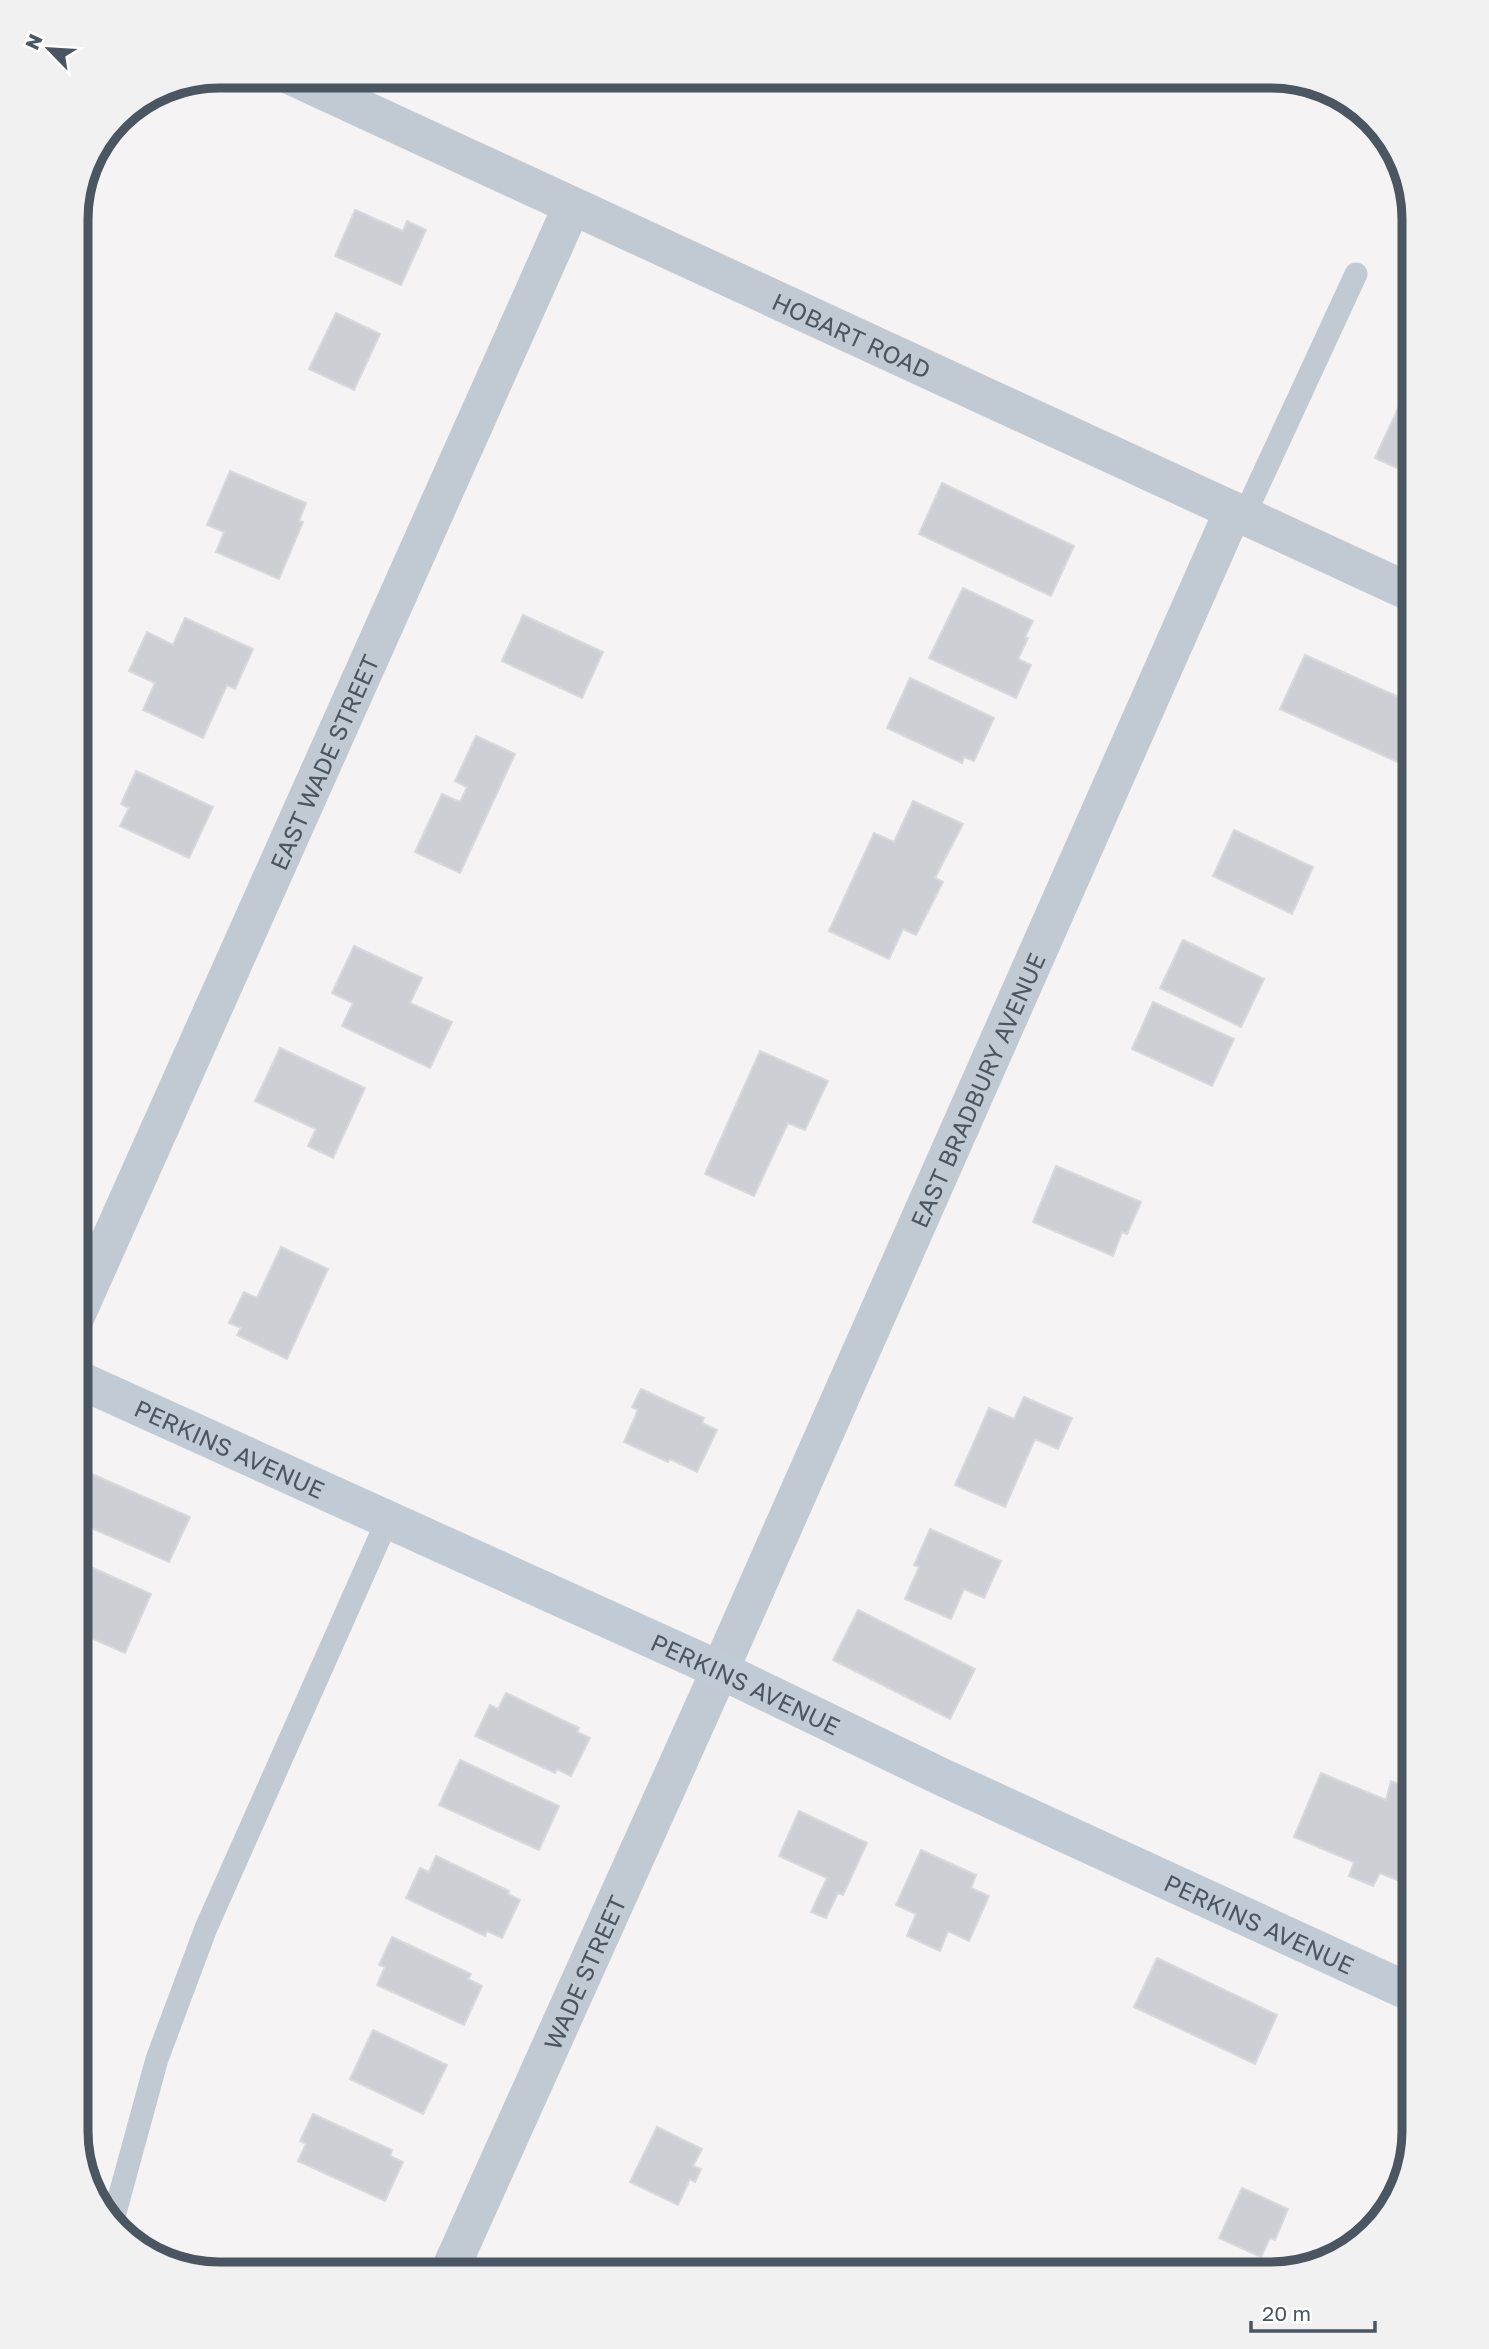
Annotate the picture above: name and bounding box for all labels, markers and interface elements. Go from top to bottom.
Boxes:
north arrow [14,14,84,84]
text: N [20,30,47,53]
street label: HOBART ROAD [768,286,936,384]
street label: EAST WADE STREET [263,650,384,874]
street label: EAST BRADBURY AVENUE [903,948,1050,1232]
street label: PERKINS AVENUE [130,1393,329,1504]
street label: PERKINS AVENUE [647,1626,845,1740]
street label: PERKINS AVENUE [1160,1867,1359,1979]
street label: WADE STREET [537,1890,631,2054]
scale bar [1251,2290,1375,2334]
text: 20 m [1262,2300,1311,2326]

